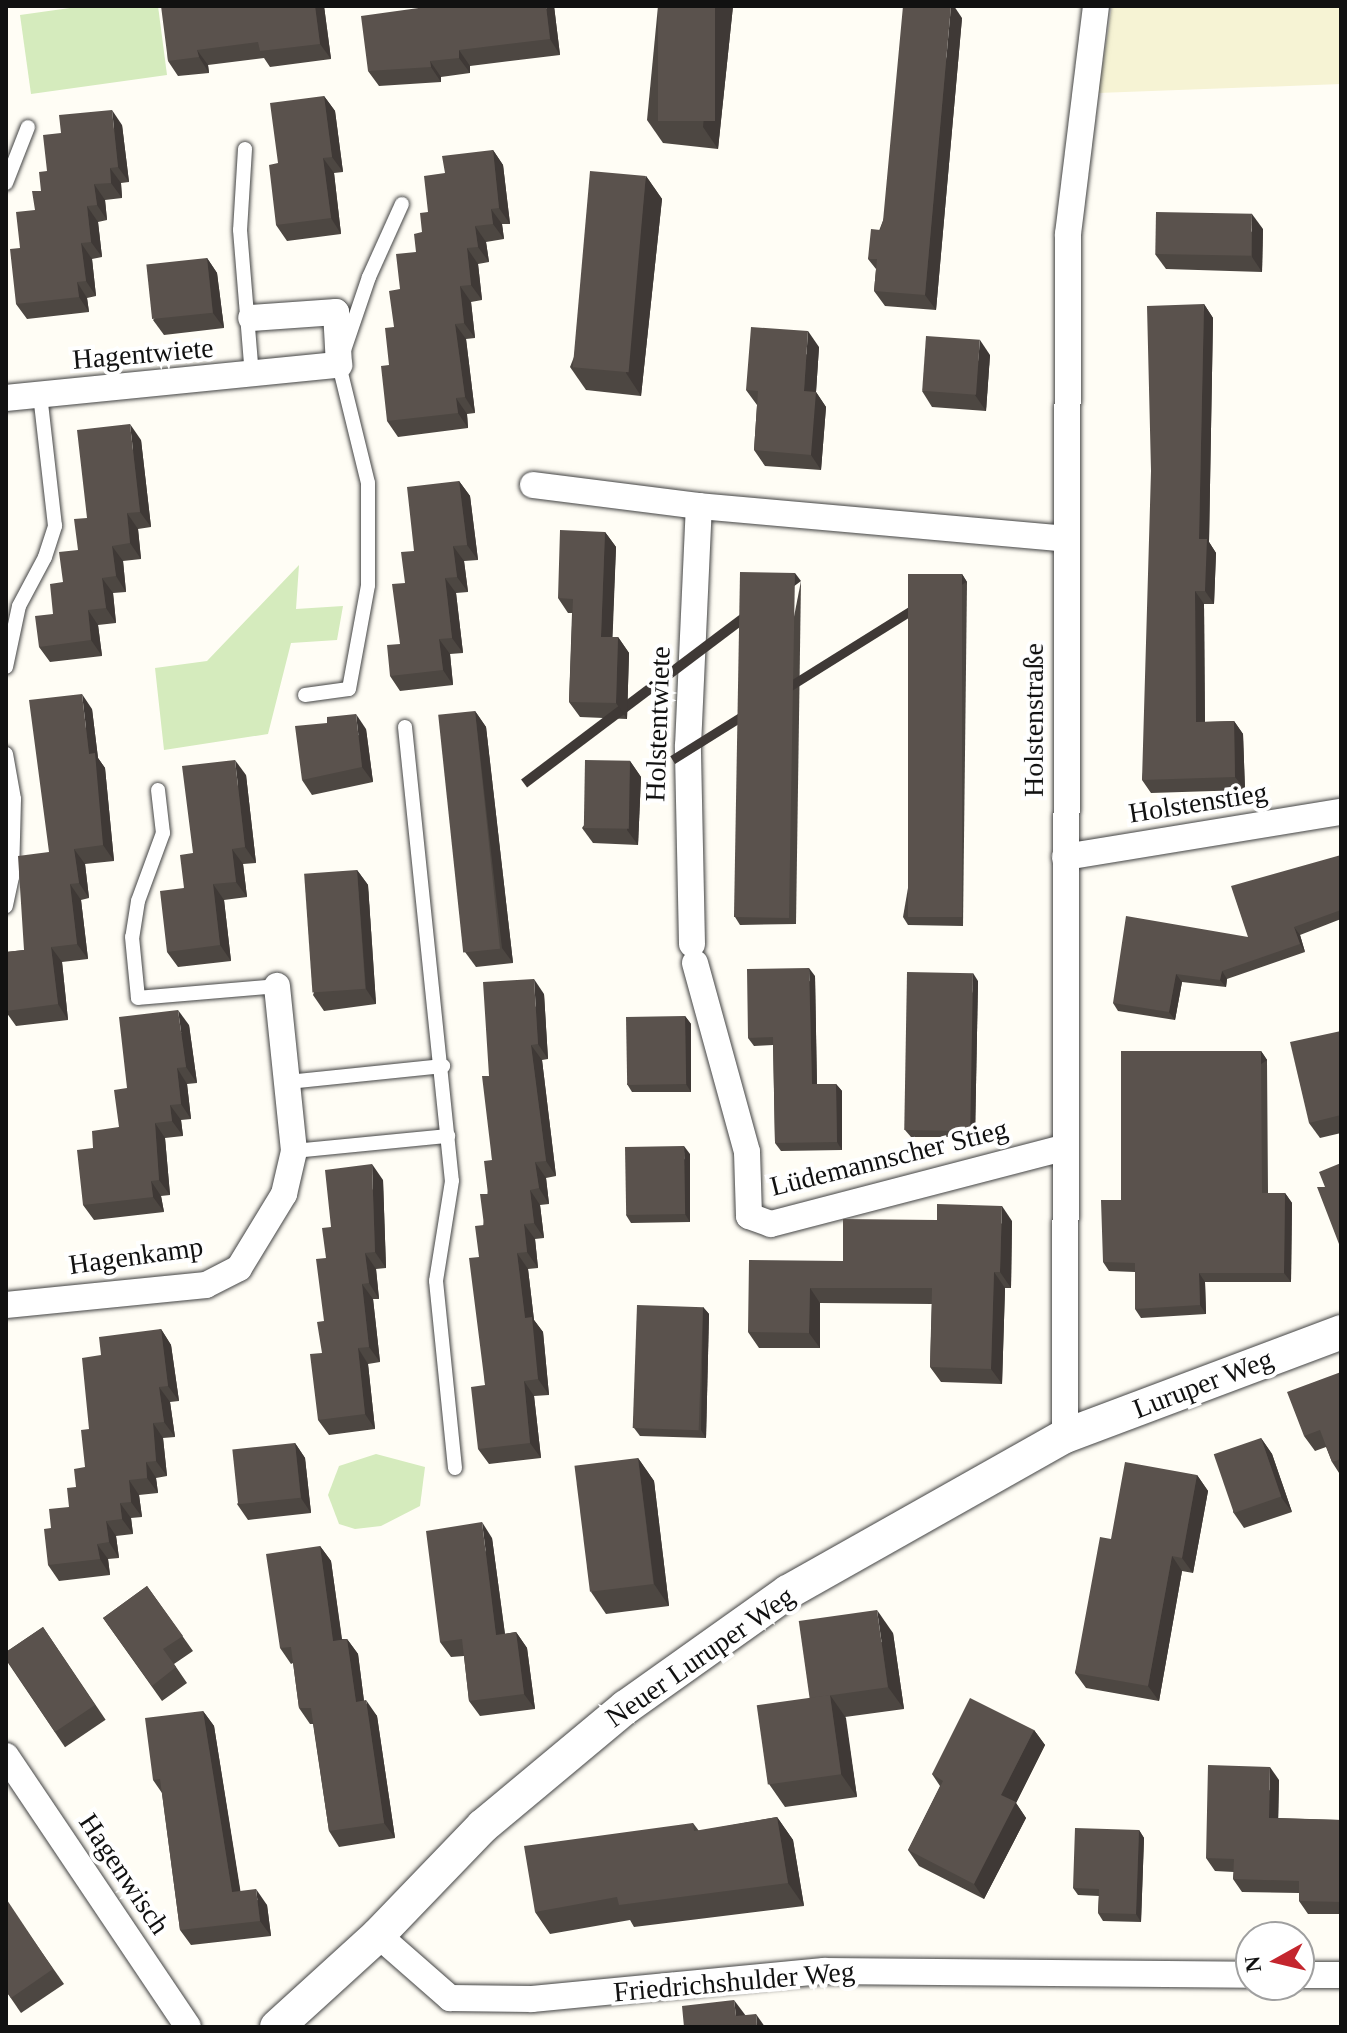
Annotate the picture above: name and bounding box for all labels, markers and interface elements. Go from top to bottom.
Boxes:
street label: Hagentwiete [71,331,215,377]
street label: Holstenstraße [1017,643,1051,797]
street label: Holstentwiete [638,646,678,802]
street label: Holstenstieg [1126,775,1270,831]
street label: Lüdemannscher Stieg [767,1112,1011,1204]
street label: Hagenkamp [67,1230,205,1282]
street label: Luruper Weg [1128,1342,1278,1426]
street label: Neuer Luruper Weg [599,1579,801,1735]
street label: Hagenwisch [71,1807,177,1941]
north arrow [1235,1921,1315,2001]
street label: Friedrichshulder Weg [612,1955,856,2009]
text: N [1239,1955,1266,1974]

